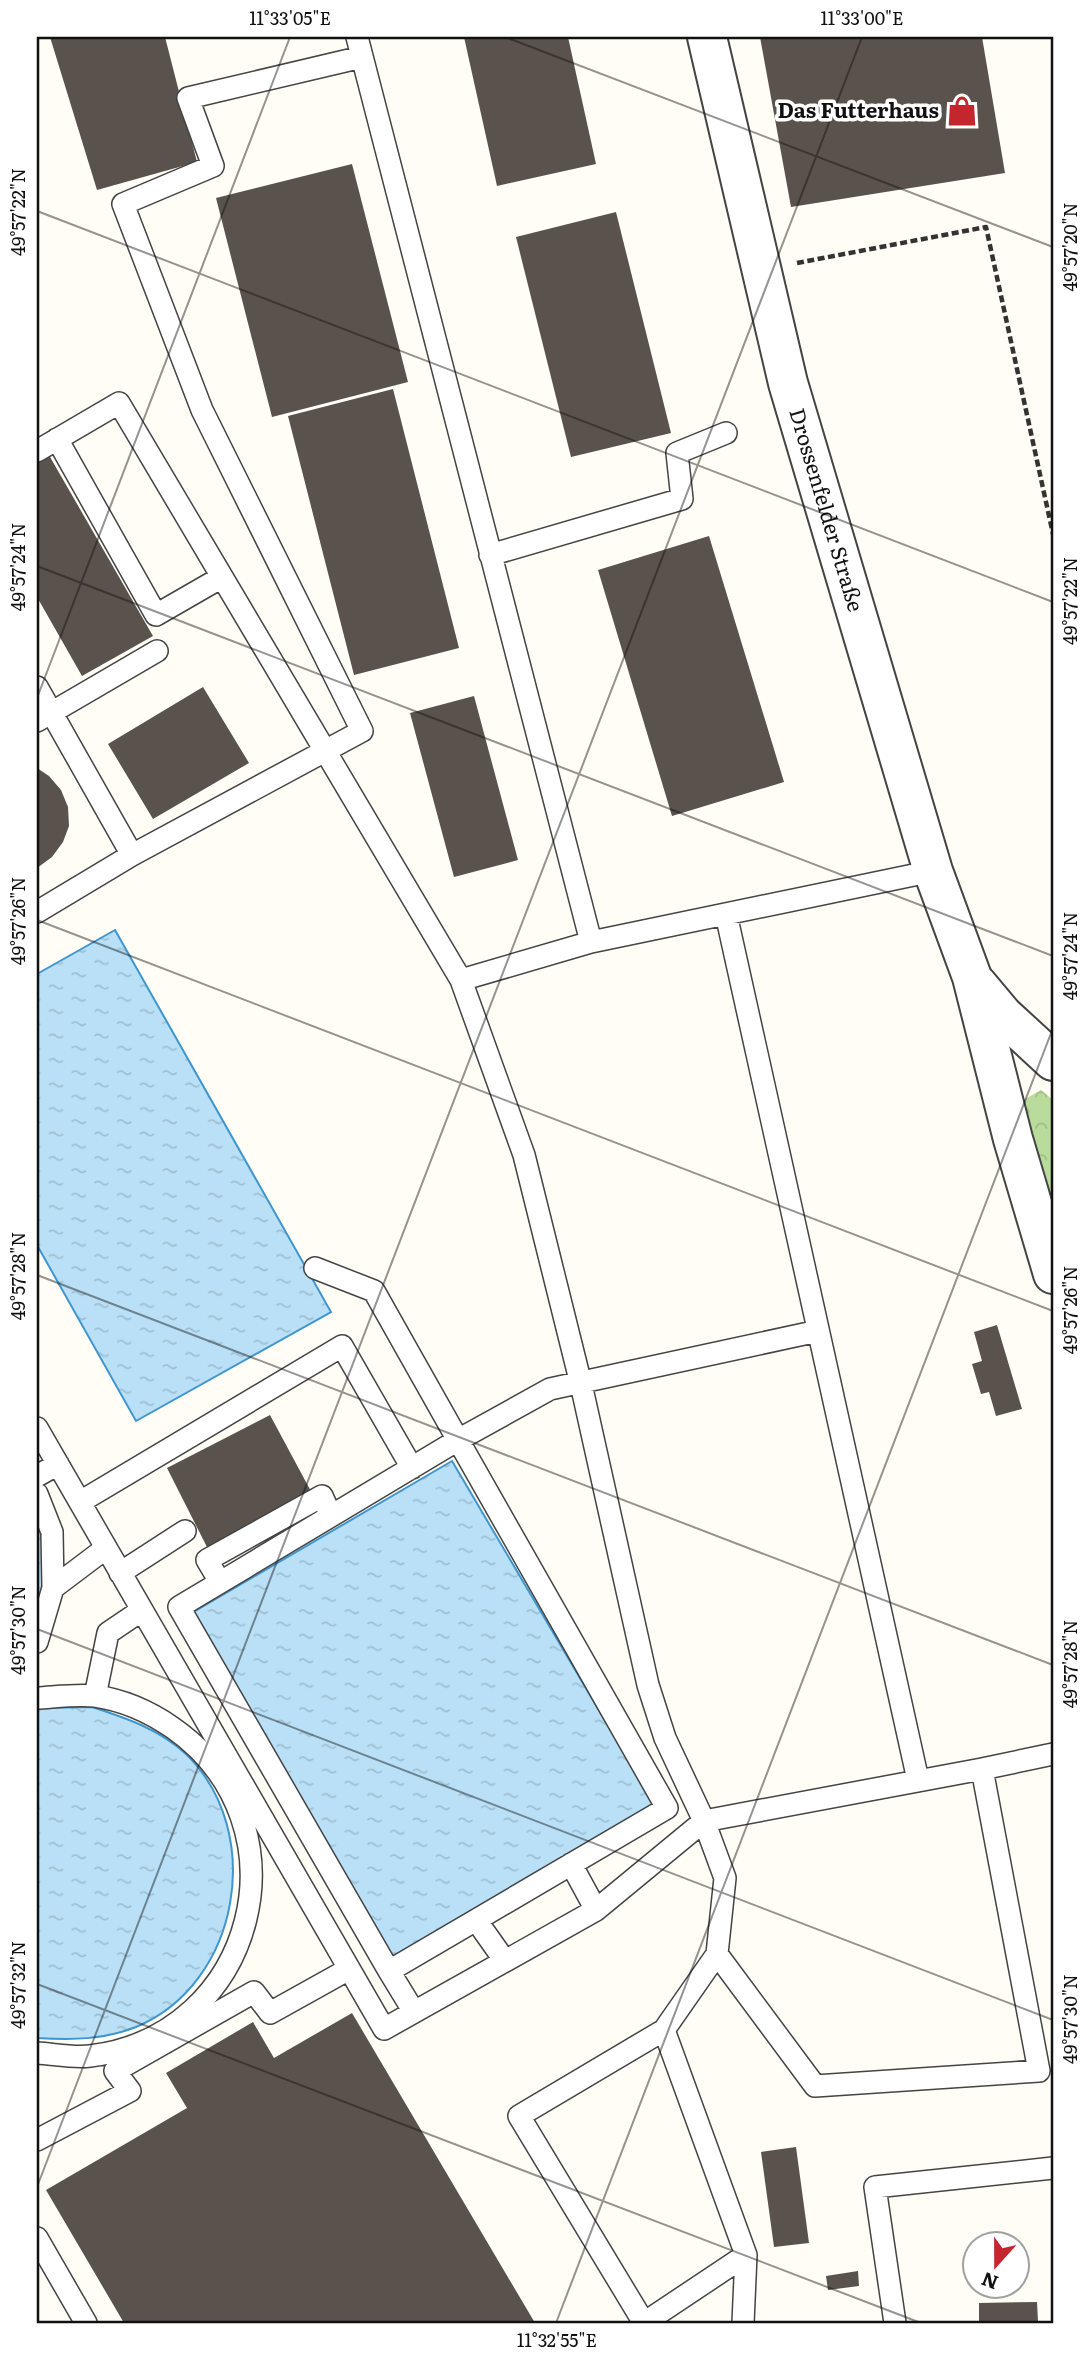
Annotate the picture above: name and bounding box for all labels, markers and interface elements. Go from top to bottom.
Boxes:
text: 11°33'05"E [249,4,331,31]
text: 11°33'00"E [821,4,904,31]
place label: Das Futterhaus [777,93,939,124]
shop icon: Das Futterhaus [945,94,979,128]
text: 49°57'22"N [4,168,31,256]
text: 49°57'20"N [1056,202,1083,292]
street label: Drossenfelder Straße [783,404,873,615]
text: 49°57'24"N [4,523,31,611]
text: 49°57'22"N [1056,557,1083,645]
text: 49°57'26"N [4,877,31,965]
text: 49°57'24"N [1056,912,1083,1000]
text: 49°57'28"N [4,1232,31,1320]
text: 49°57'26"N [1056,1266,1083,1354]
text: 49°57'30"N [4,1585,31,1675]
text: 49°57'28"N [1056,1620,1083,1708]
text: 49°57'32"N [4,1941,31,2029]
text: 49°57'30"N [1056,1974,1083,2064]
north arrow [960,2230,1030,2300]
text: N [977,2266,1002,2298]
text: 11°32'55"E [517,2326,597,2353]

